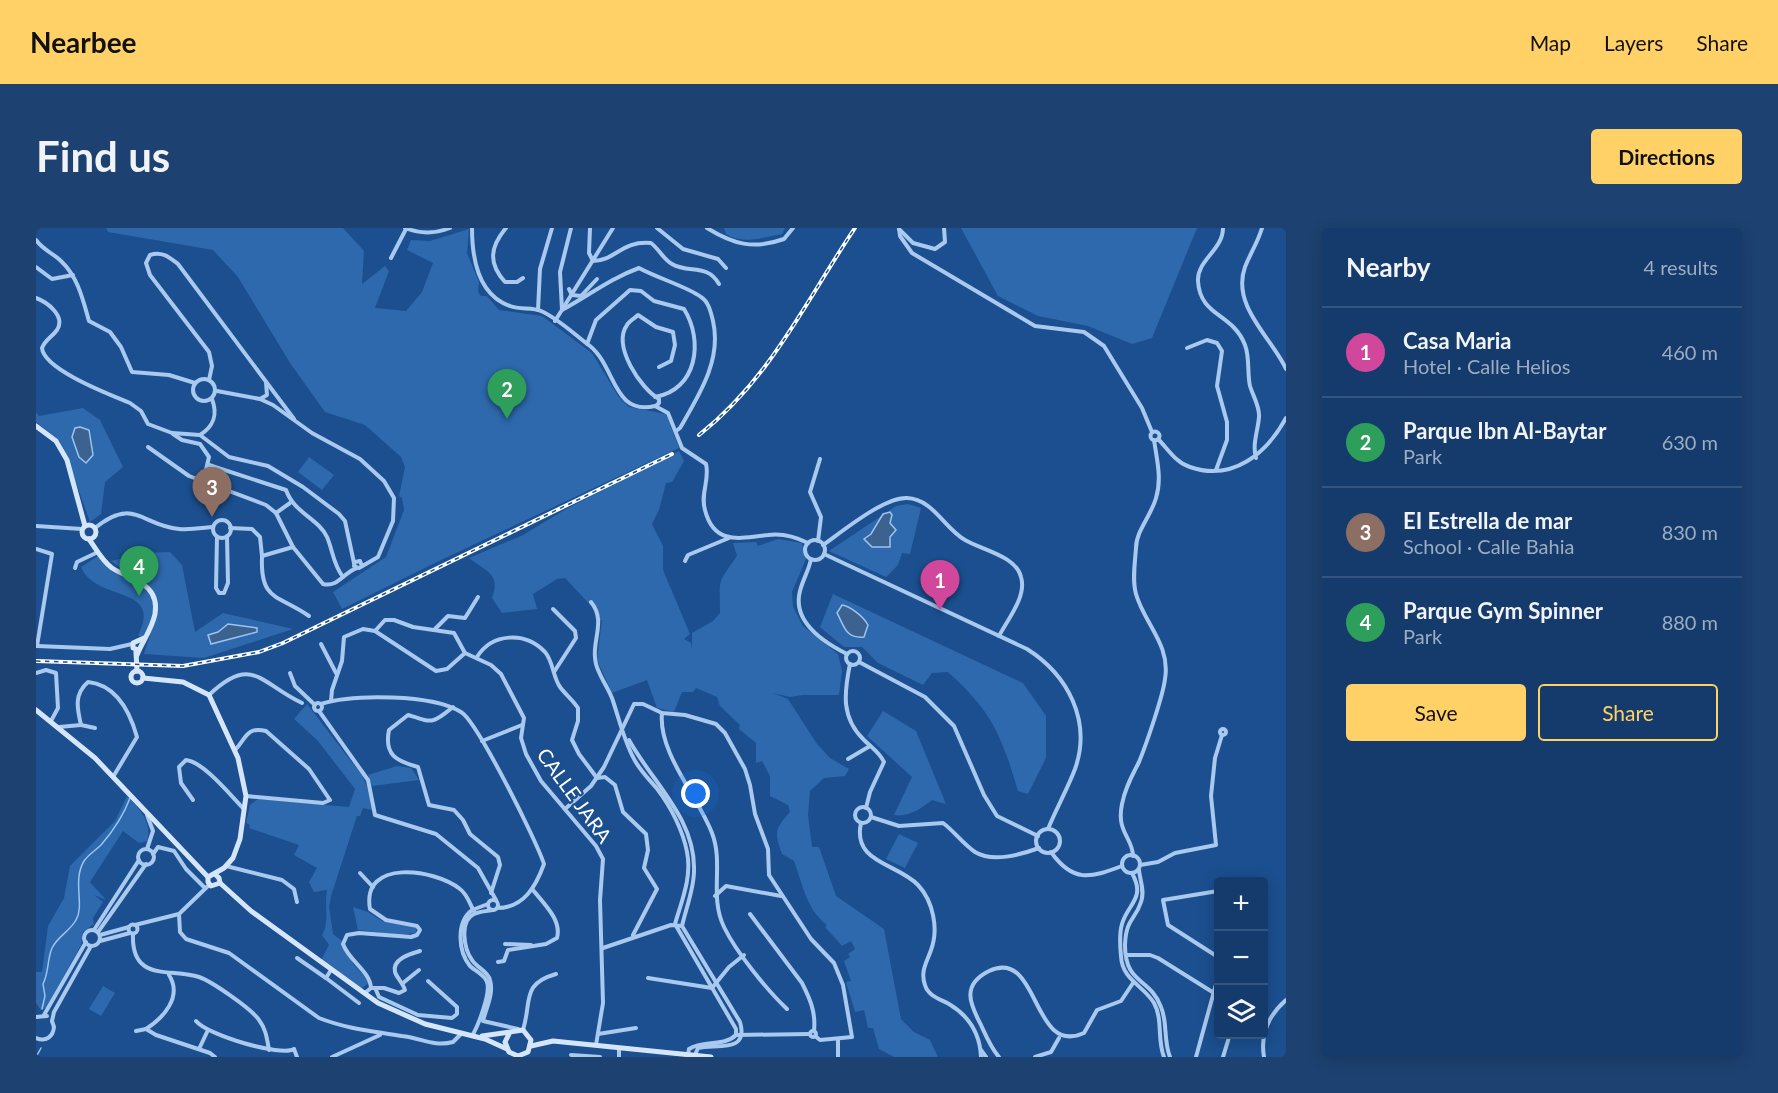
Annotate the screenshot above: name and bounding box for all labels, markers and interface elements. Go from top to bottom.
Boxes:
text: Nearbee [30,25,137,59]
text: Map [1530,30,1571,55]
text: Layers [1604,30,1663,55]
text: Share [1696,30,1748,55]
button: Directions [1591,129,1742,184]
text: Find us [36,131,170,181]
text: Nearby [1346,251,1431,283]
text: 4 results [1643,255,1718,279]
text: Casa Maria [1403,327,1512,354]
text: 1 [1360,340,1371,364]
text: 460 m [1662,340,1718,364]
text: Hotel · Calle Helios [1403,354,1570,378]
pin: 2 [488,370,526,419]
text: Parque Ibn Al-Baytar [1403,417,1606,444]
text: 2 [1360,430,1371,454]
text: 630 m [1662,430,1718,454]
text: Park [1403,444,1442,468]
pin: 3 [192,468,231,517]
text: EI Estrella de mar [1403,507,1572,534]
text: 3 [1360,520,1371,544]
text: 830 m [1662,520,1718,544]
text: School · Calle Bahia [1403,534,1574,558]
pin: 4 [120,546,158,596]
pin: 1 [920,560,960,610]
text: Parque Gym Spinner [1403,597,1603,624]
text: 4 [1360,610,1371,634]
text: 880 m [1662,610,1718,634]
text: Park [1403,624,1442,648]
button: Save [1346,684,1526,741]
button: Share [1538,684,1718,741]
street label: CALLE JARA [533,743,618,847]
your location [681,779,710,808]
map controls [1214,877,1268,1039]
button: + [1214,877,1268,931]
button: − [1214,931,1268,985]
button: layers [1214,985,1268,1039]

